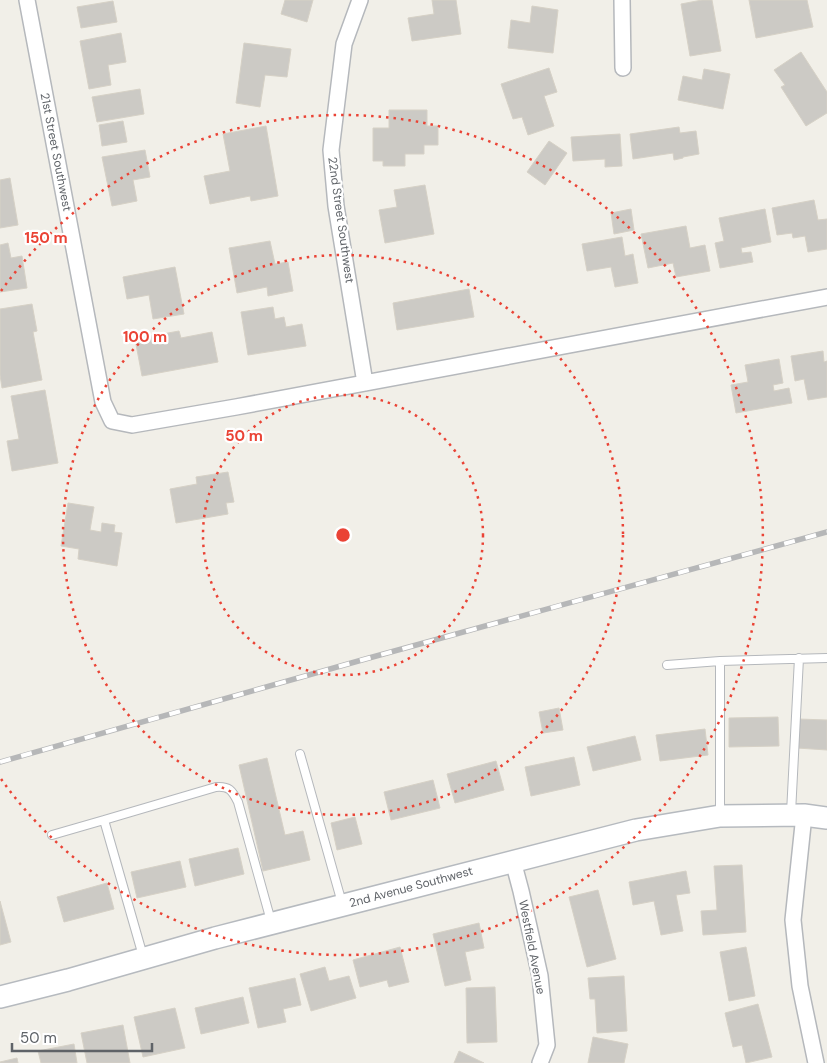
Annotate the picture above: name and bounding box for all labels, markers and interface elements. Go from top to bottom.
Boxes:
street label: 21st Street Southwest [37,91,75,213]
street label: 22nd Street Southwest [324,156,358,284]
text: 150 m [25,228,68,248]
text: 100 m [123,327,167,347]
text: 50 m [225,426,263,446]
centre of rings [334,526,352,544]
street label: 2nd Avenue Southwest [347,863,475,911]
street label: Westfield Avenue [515,898,549,996]
scale bar [12,1020,152,1052]
text: 50 m [20,1028,57,1048]

